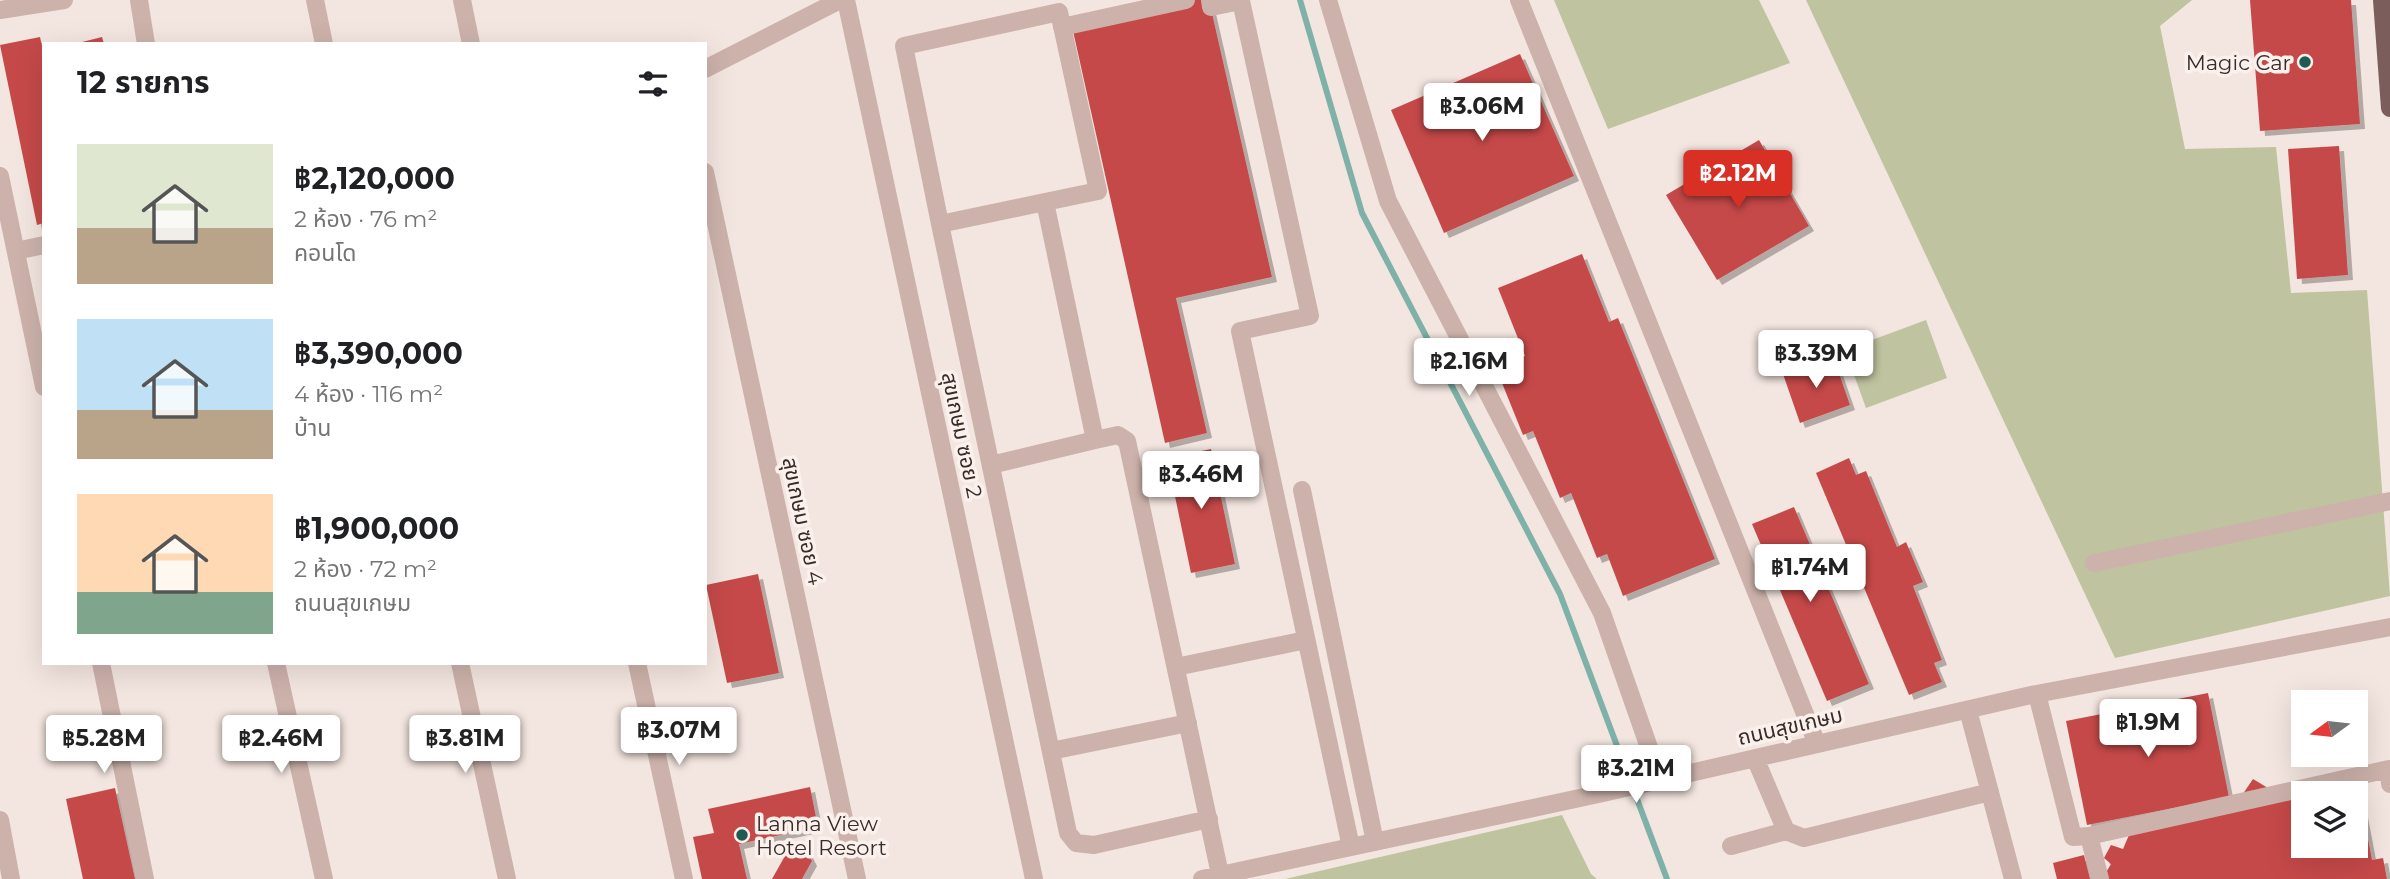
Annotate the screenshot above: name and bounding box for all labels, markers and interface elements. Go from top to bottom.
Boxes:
place label: Magic Car [2186,50,2291,75]
marker: Magic Car [2297,54,2313,70]
text: 12 รายการ [77,64,210,101]
icon: filters [634,65,672,103]
pin: ฿3.06M [1425,83,1539,143]
text: ฿3.06M [1440,92,1524,120]
pin: ฿2.12M [1681,150,1795,210]
text: ฿2.12M [1699,159,1777,187]
text: ฿2,120,000 [294,160,455,197]
icon: home [133,172,217,256]
text: 2 ห้อง · 76 m² [294,205,437,233]
text: คอนโด [294,239,356,267]
pin: ฿3.39M [1759,330,1873,390]
text: ฿3,390,000 [294,335,463,372]
pin: ฿2.16M [1412,338,1526,398]
text: ฿3.39M [1774,339,1858,367]
icon: home [133,347,217,431]
text: ฿2.16M [1430,347,1508,375]
street label: สุขเกษม ซอย 2 [936,370,988,500]
text: 4 ห้อง · 116 m² [294,380,443,408]
text: บ้าน [294,414,331,442]
pin: ฿3.46M [1144,452,1258,511]
street label: สุขเกษม ซอย 4 [776,455,829,587]
text: ฿3.46M [1158,460,1244,488]
text: ฿1,900,000 [294,510,459,547]
icon: home [133,522,217,606]
pin: ฿1.74M [1753,544,1867,604]
text: ฿1.74M [1771,553,1849,581]
text: 2 ห้อง · 72 m² [294,555,437,583]
text: ถนนสุขเกษม [294,589,411,617]
north arrow [2291,690,2368,766]
map controls [2291,690,2368,858]
pin: ฿1.9M [2099,700,2197,759]
street label: ถนนสุขเกษม [1735,702,1845,751]
pin: ฿3.07M [622,708,736,767]
text: ฿1.9M [2115,708,2181,736]
pin: ฿5.28M [47,716,161,775]
pin: ฿2.46M [224,716,338,775]
pin: ฿3.81M [408,716,522,775]
text: ฿3.07M [637,716,721,744]
text: ฿5.28M [62,724,146,752]
text: ฿2.46M [238,724,324,752]
text: ฿3.81M [425,724,505,752]
pin: ฿3.21M [1579,746,1693,805]
text: ฿3.21M [1597,754,1675,782]
button: layers [2291,781,2368,858]
place label: Lanna View Hotel Resort [756,811,887,860]
marker: Lanna View Hotel Resort [734,827,750,843]

